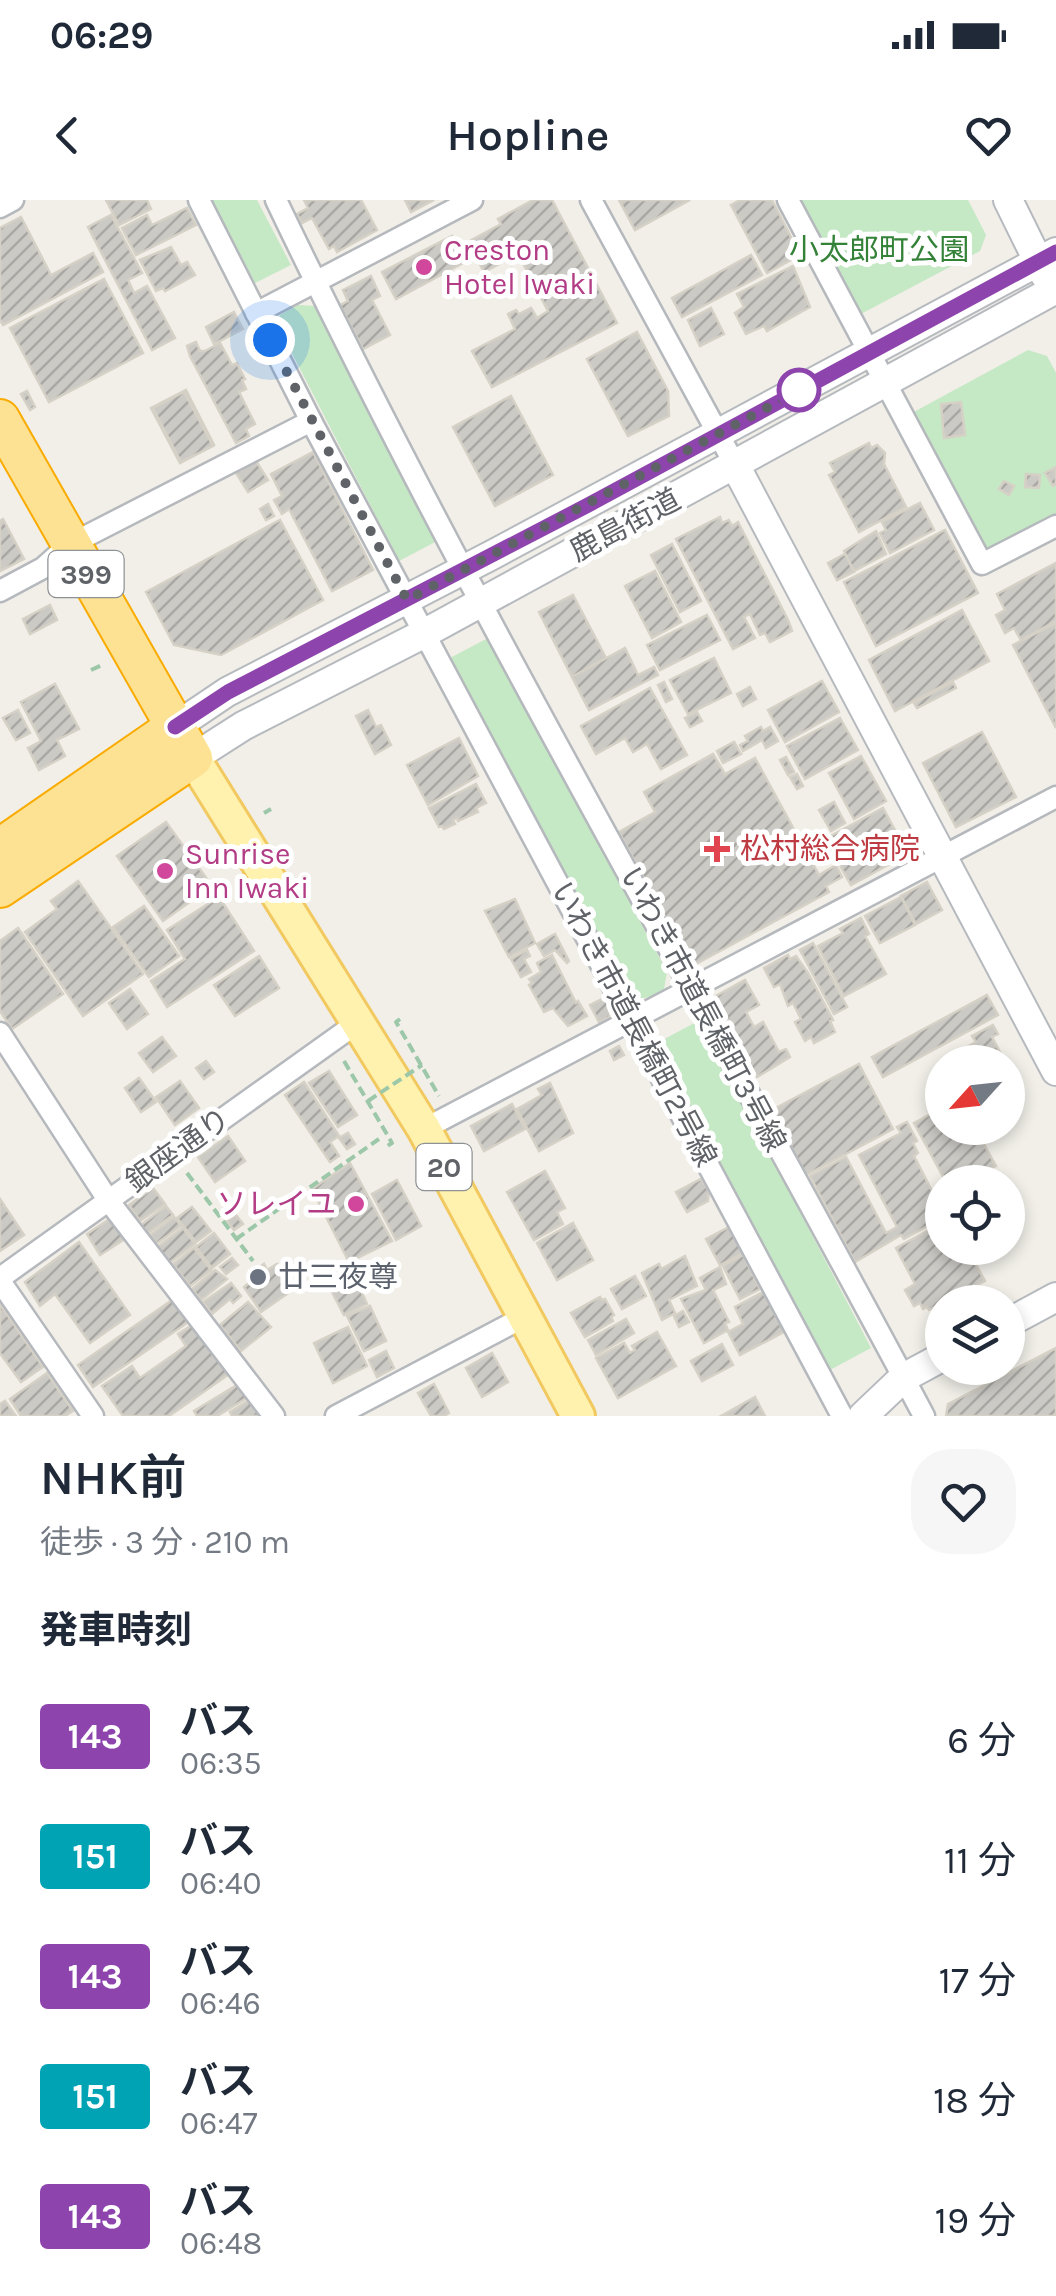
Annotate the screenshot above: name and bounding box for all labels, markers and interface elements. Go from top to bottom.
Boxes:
text: 06:29 [50,13,154,58]
icon: back [40,108,95,163]
icon: heart [961,108,1016,163]
text: Hopline [447,109,609,161]
place label: Creston Hotel Iwaki [444,232,595,302]
park label: 小太郎町公園 [789,232,969,268]
marker: Creston Hotel Iwaki [413,256,435,278]
your location [245,315,295,365]
unlabelled marker [778,369,820,411]
street label: 鹿島街道 [564,481,686,569]
road number: 399 [48,551,124,597]
place label: 松村総合病院 [740,831,920,867]
place label: Sunrise Inn Iwaki [185,836,309,906]
marker: 松村総合病院 [704,836,730,862]
marker: Sunrise Inn Iwaki [154,860,176,882]
street label: いわき市道長橋町3号線 [613,860,793,1158]
street label: いわき市道長橋町2号線 [544,875,724,1173]
north arrow [925,1045,1025,1145]
map controls [925,1045,1025,1385]
street label: 銀座通り [119,1100,237,1200]
road number: 20 [416,1144,472,1190]
button: locate [925,1165,1025,1265]
place label: ソレイユ [217,1186,336,1222]
marker: ソレイユ [345,1193,367,1215]
place label: 廿三夜尊 [278,1259,398,1295]
marker: 廿三夜尊 [247,1266,269,1288]
button: layers [925,1285,1025,1385]
button: heart [911,1449,1016,1554]
text: NHK前 [40,1450,186,1506]
text: 徒歩 · 3 分 · 210 m [40,1524,290,1561]
text: 発車時刻 [40,1608,192,1653]
text: バス [180,1699,256,1744]
text: 143 [67,1716,123,1757]
text: 6 分 [947,1718,1016,1763]
text: 06:35 [180,1745,262,1782]
text: バス [180,1819,256,1864]
text: 151 [72,1836,118,1877]
text: 11 分 [944,1838,1016,1883]
text: 06:40 [180,1865,262,1902]
text: バス [180,1939,256,1984]
text: 143 [67,1956,123,1997]
text: 17 分 [939,1958,1016,2003]
text: 06:46 [180,1985,261,2022]
text: バス [180,2059,256,2104]
text: 151 [72,2076,118,2117]
text: 18 分 [933,2078,1016,2123]
text: 06:47 [180,2105,258,2142]
text: バス [180,2179,256,2224]
text: 143 [67,2196,123,2237]
text: 19 分 [934,2198,1016,2243]
text: 06:48 [180,2225,262,2262]

